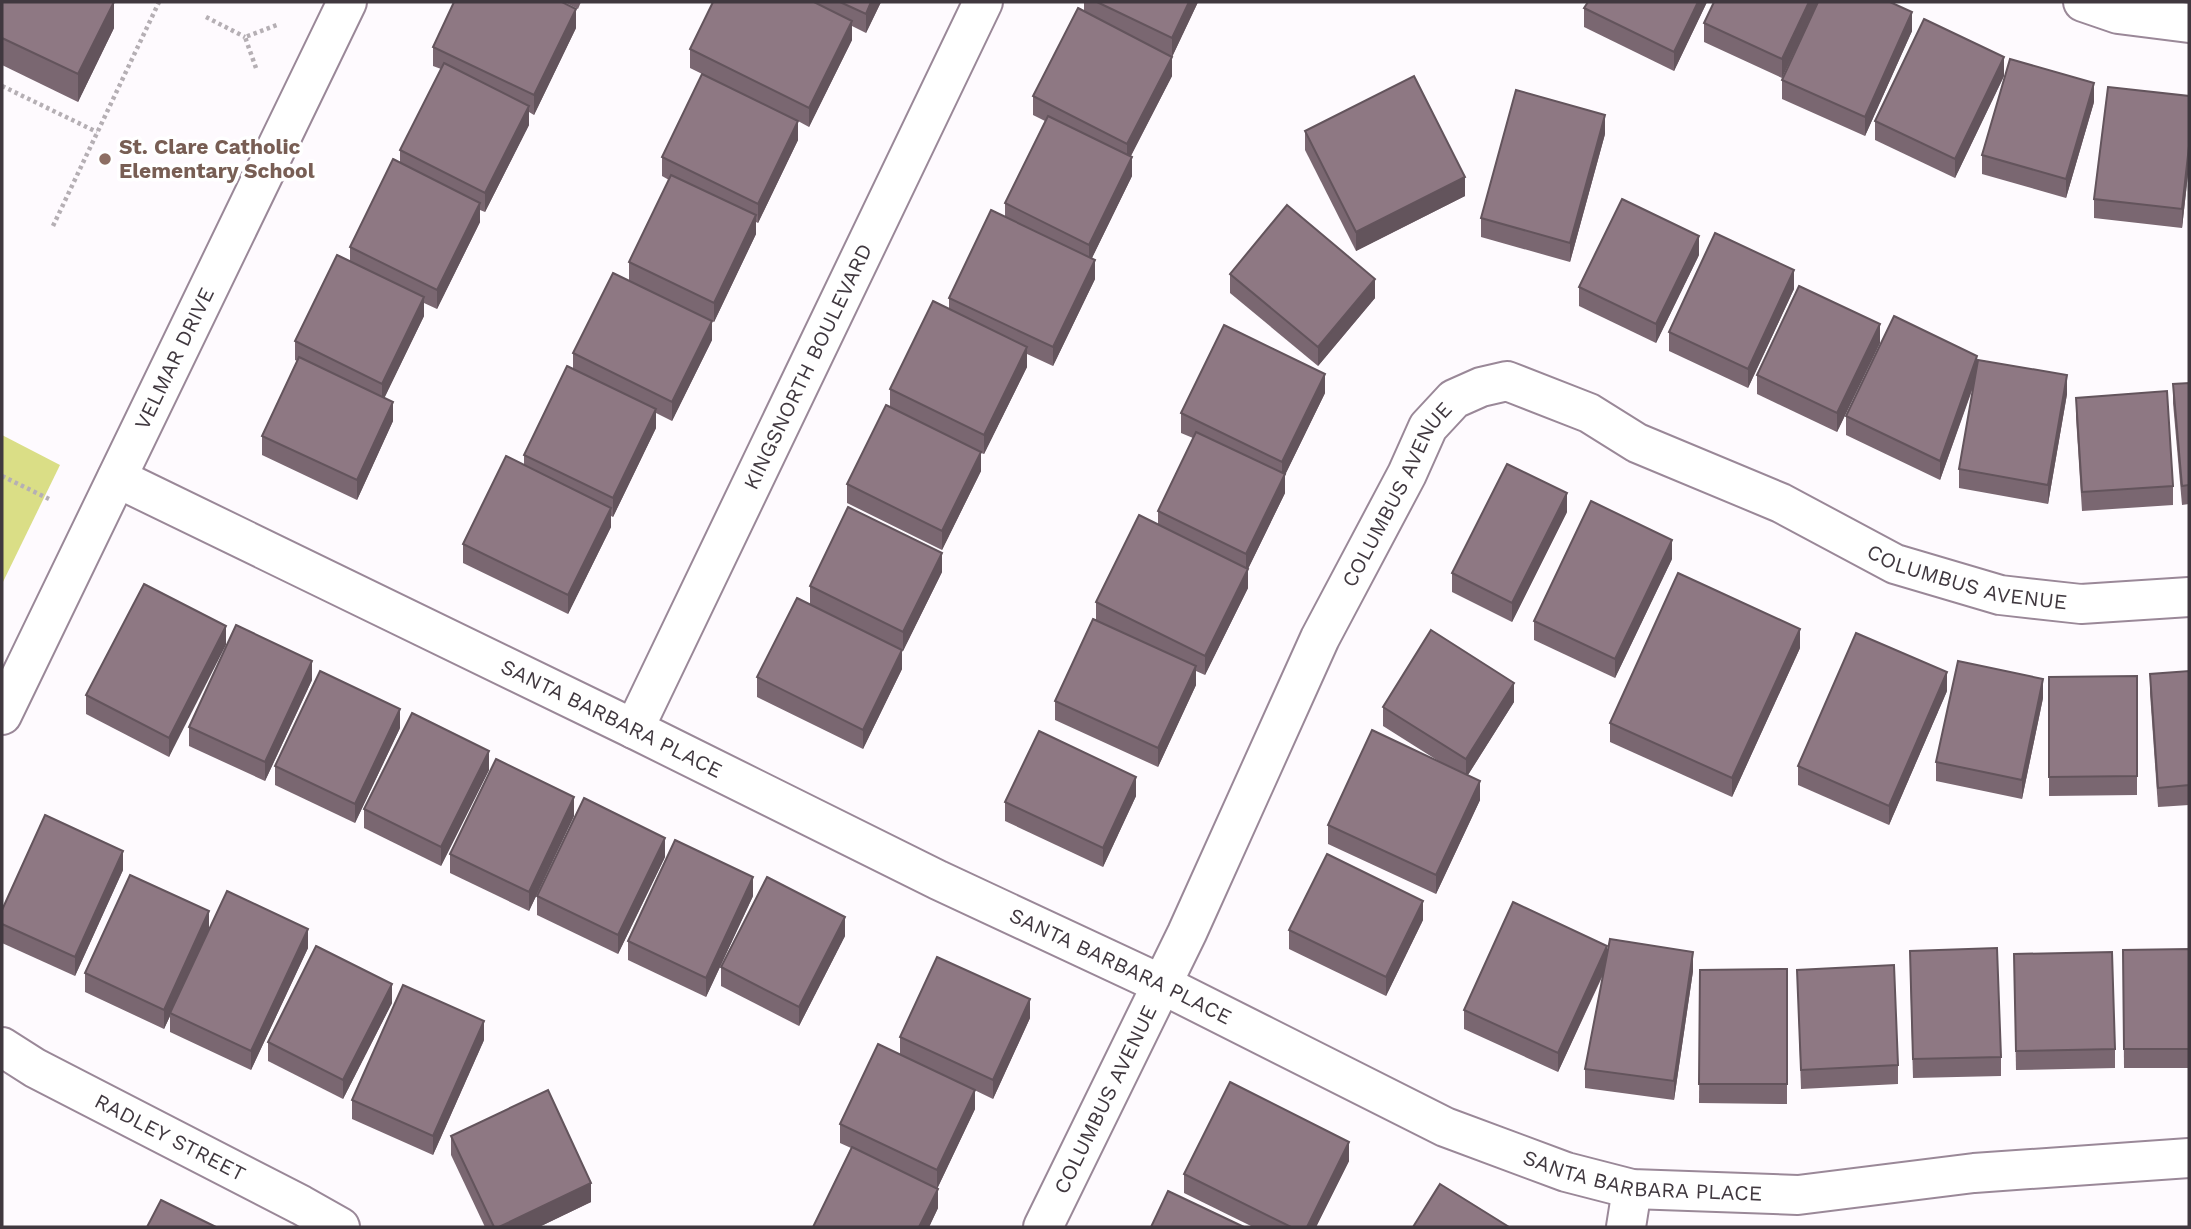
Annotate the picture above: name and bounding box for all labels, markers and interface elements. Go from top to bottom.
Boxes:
place label: St. Clare Catholic Elementary School [119,134,315,183]
marker: St. Clare Catholic Elementary School [97,151,113,167]
street label: KINGSNORTH BOULEVARD [738,239,877,493]
street label: VELMAR DRIVE [129,283,219,433]
street label: COLUMBUS AVENUE [1336,397,1457,591]
street label: COLUMBUS AVENUE [1863,538,2069,614]
street label: SANTA BARBARA PLACE [497,653,727,783]
street label: SANTA BARBARA PLACE [1006,902,1236,1029]
street label: COLUMBUS AVENUE [1048,1001,1162,1198]
street label: RADLEY STREET [91,1088,250,1186]
street label: SANTA BARBARA PLACE [1520,1144,1763,1206]

